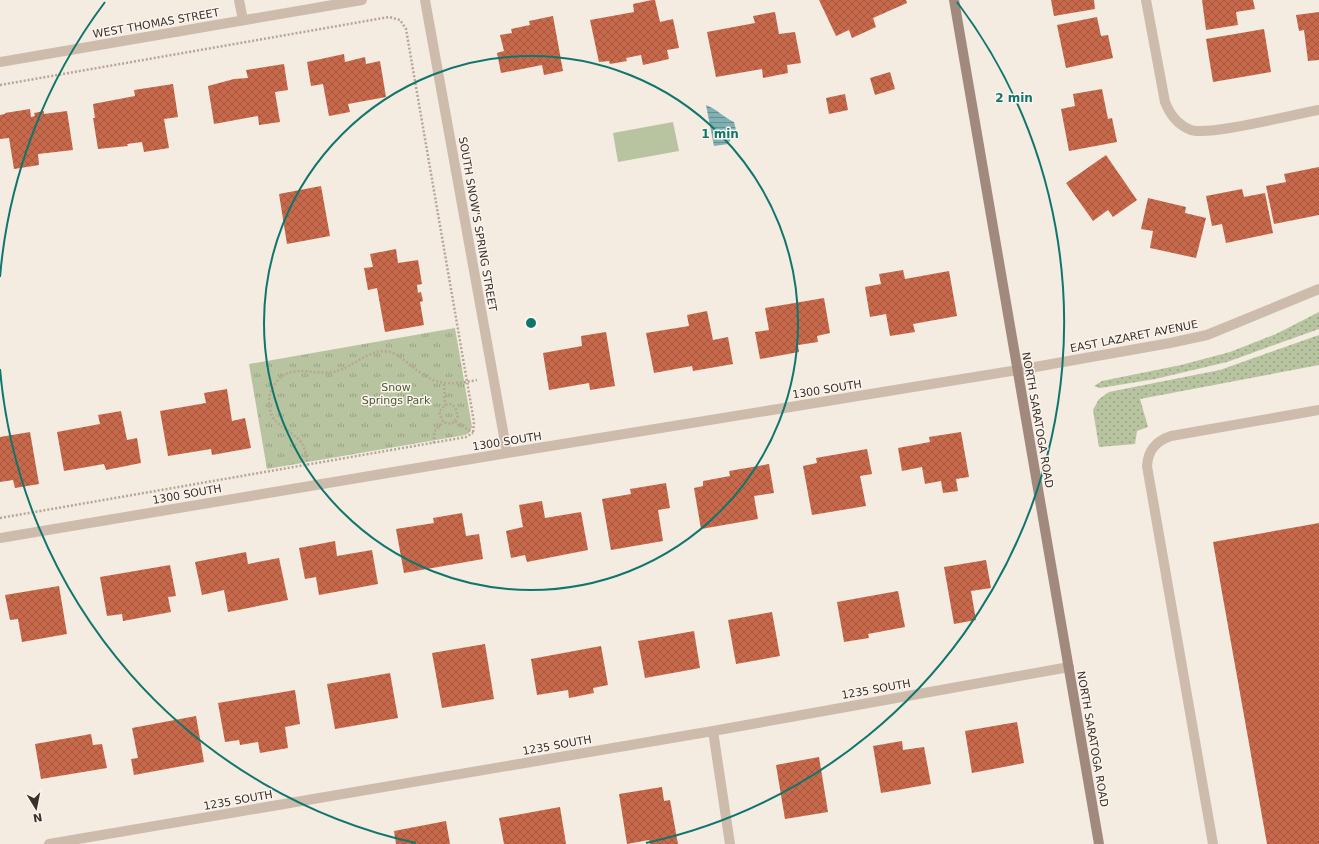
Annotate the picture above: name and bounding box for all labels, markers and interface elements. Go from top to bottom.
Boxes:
street label: WEST THOMAS STREET [92,6,221,41]
text: 2 min [995,91,1033,105]
text: 1 min [701,127,739,141]
street label: SOUTH SNOW'S SPRING STREET [456,136,499,313]
centre of rings [524,316,538,330]
street label: EAST LAZARET AVENUE [1069,318,1199,355]
street label: NORTH SARATOGA ROAD [1019,351,1056,489]
street label: 1300 SOUTH [791,378,863,401]
park label: Snow Springs Park [362,381,431,407]
street label: 1300 SOUTH [471,430,543,453]
street label: 1300 SOUTH [151,482,223,507]
street label: NORTH SARATOGA ROAD [1074,670,1111,808]
street label: 1235 SOUTH [840,677,912,702]
street label: 1235 SOUTH [521,733,593,758]
north arrow [16,788,56,828]
street label: 1235 SOUTH [202,788,274,813]
text: N [32,810,43,825]

